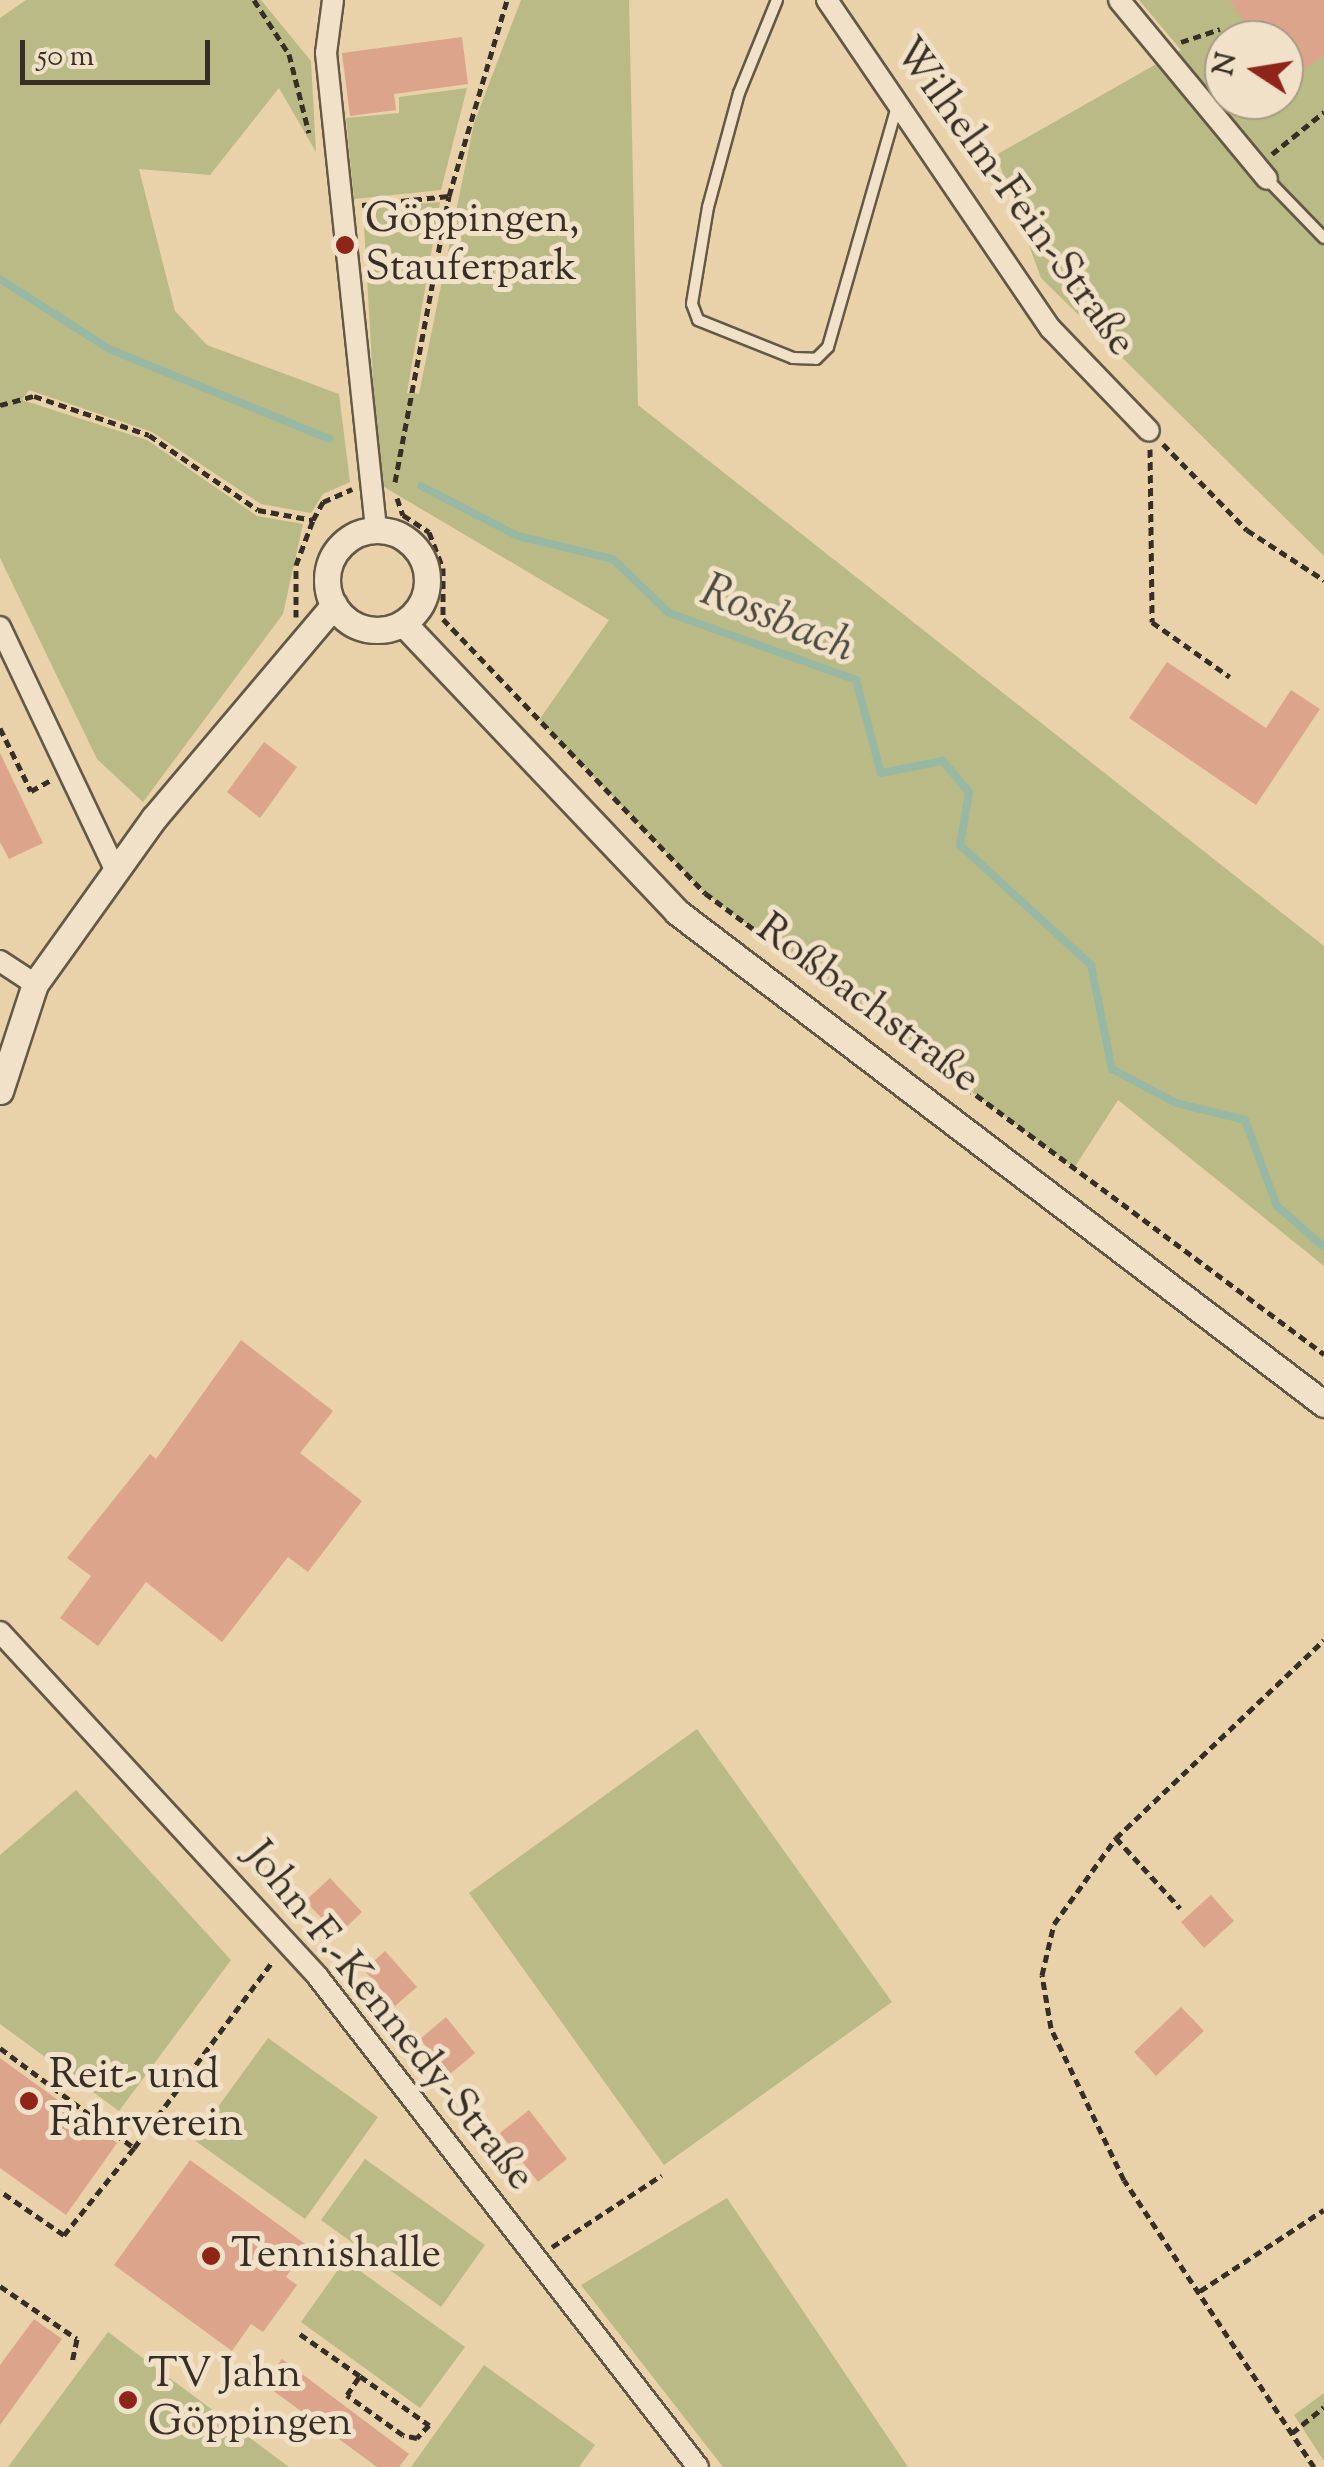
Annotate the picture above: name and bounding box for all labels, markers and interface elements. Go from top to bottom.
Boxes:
scale bar [25,20,215,82]
north arrow [1204,20,1304,120]
street label: Wilhelm-Fein-Straße [881,29,1145,367]
text: 50 m [37,36,94,79]
text: N [1205,49,1248,79]
place label: Göppingen, Stauferpark [365,196,580,294]
marker: Göppingen, Stauferpark [334,234,356,256]
water label: Rossbach [692,566,862,676]
street label: Roßbachstraße [745,905,989,1105]
street label: John-F.-Kennedy-Straße [232,1832,544,2202]
place label: Reit- und Fahrverein [49,2052,243,2150]
marker: Reit- und Fahrverein [18,2090,40,2112]
place label: Tennishalle [231,2231,441,2281]
marker: Tennishalle [200,2245,222,2267]
place label: TV Jahn Göppingen [148,2351,352,2450]
marker: TV Jahn Göppingen [117,2389,139,2411]

